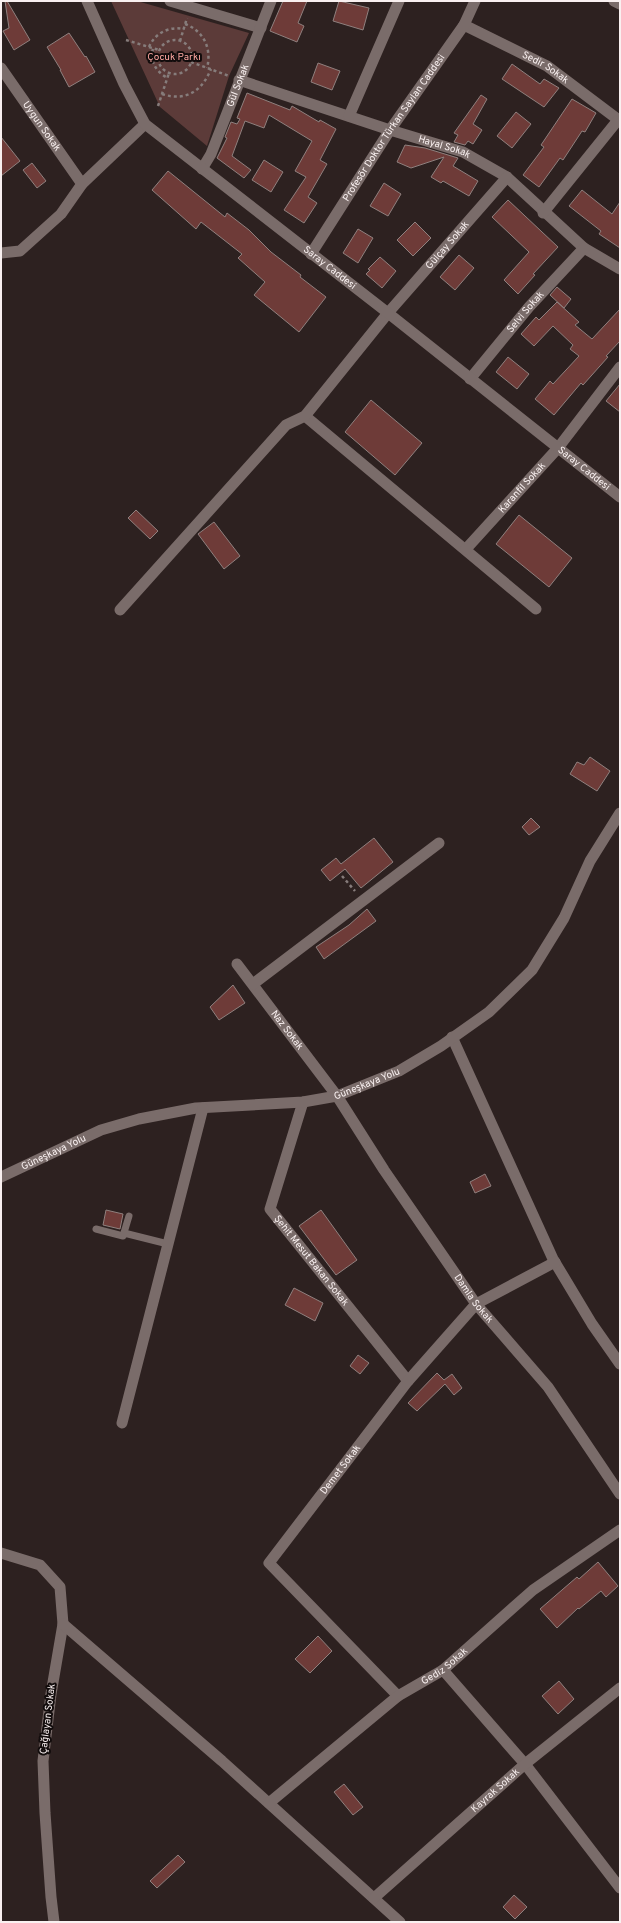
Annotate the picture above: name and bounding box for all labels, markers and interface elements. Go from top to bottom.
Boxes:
street label: Sedir Sokak [520,48,572,87]
park label: Çocuk Parkı [147,51,201,64]
street label: Profesör Doktor Türkan Saylan Caddesi [340,52,448,204]
street label: Gül Sokak [224,62,252,109]
street label: Uygun Sokak [20,98,64,154]
street label: Hayal Sokak [417,132,473,162]
street label: Gülçay Sokak [423,218,472,272]
street label: Saray Caddesi [301,243,359,292]
street label: Selvi Sokak [504,288,547,336]
street label: Saray Caddesi [555,444,613,493]
street label: Karanfil Sokak [495,459,548,516]
street label: Naz Sokak [268,1008,306,1053]
street label: Güneşkaya Yolu [332,1065,402,1103]
street label: Güneşkaya Yolu [19,1132,88,1173]
street label: Şehit Mesut Bakan Sokak [271,1212,352,1309]
street label: Damla Sokak [451,1272,496,1326]
street label: Demet Sokak [317,1442,364,1497]
street label: Gediz Sokak [419,1645,470,1688]
street label: Çağlayan Sokak [37,1683,59,1755]
street label: Kayrak Sokak [468,1765,522,1816]

